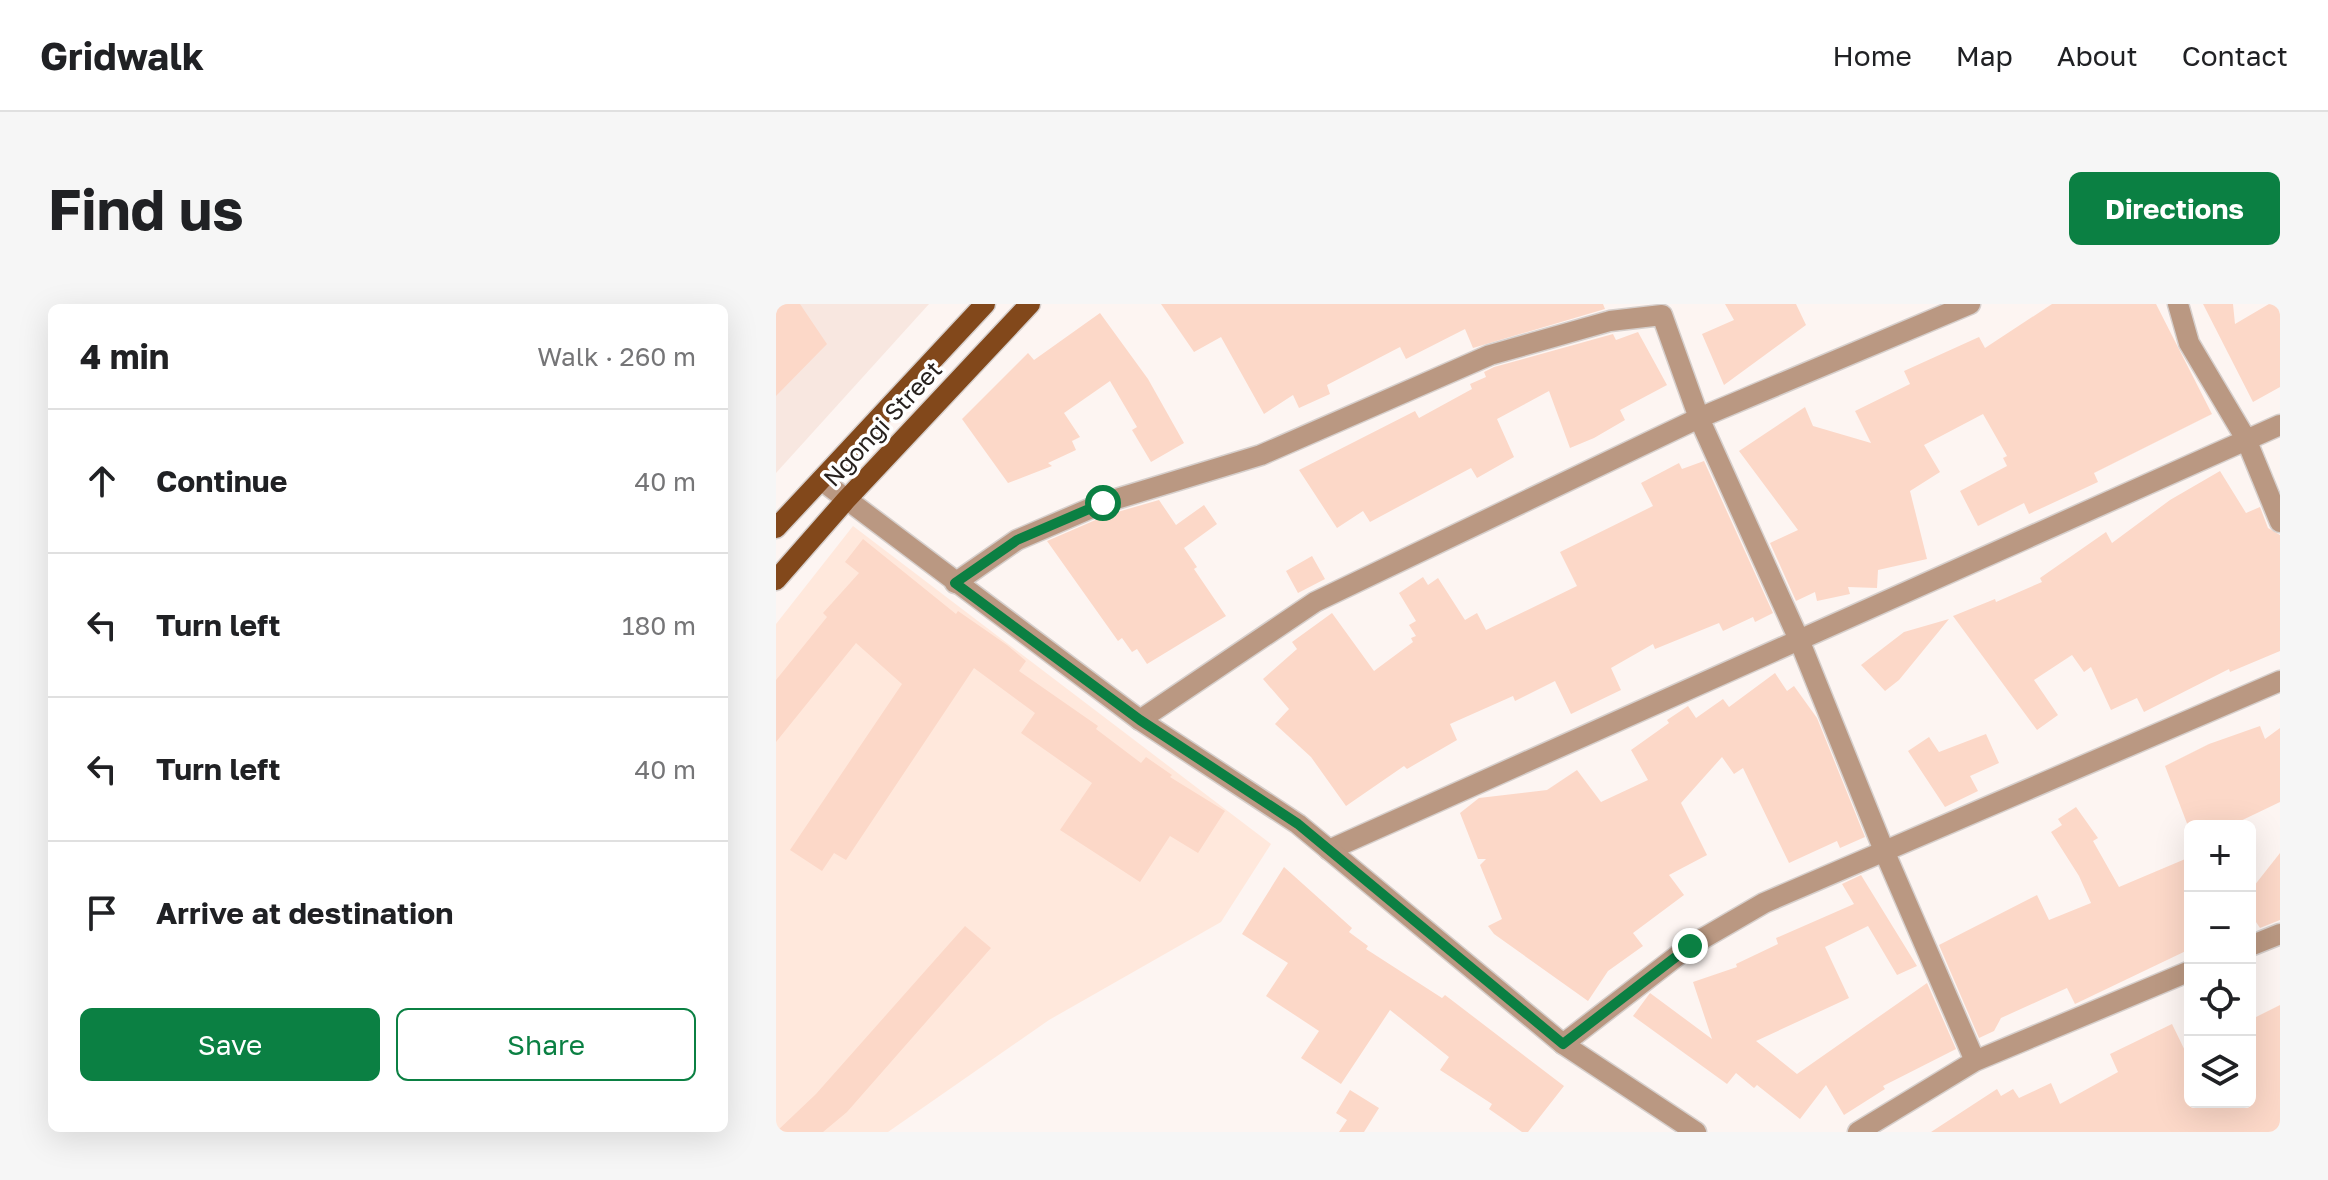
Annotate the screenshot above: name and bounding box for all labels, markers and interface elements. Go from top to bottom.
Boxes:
text: Gridwalk [40,33,204,78]
text: Home [1833,39,1912,72]
text: Map [1956,39,2013,72]
text: About [2057,39,2138,72]
text: Contact [2182,39,2288,72]
button: Directions [2069,172,2280,245]
text: Find us [48,175,244,242]
text: 4 min [80,336,169,376]
text: Walk · 260 m [537,341,696,372]
street label: Ngongi Street [817,354,947,492]
icon: ahead [80,459,124,503]
text: Continue [156,463,287,499]
text: 40 m [635,466,696,497]
route start [1085,485,1121,521]
icon: left [80,603,124,647]
text: Turn left [156,607,281,643]
text: 180 m [622,610,696,641]
icon: left [80,747,124,791]
text: Turn left [156,751,281,787]
text: 40 m [635,754,696,785]
map controls [2184,820,2256,1108]
button: + [2184,820,2256,892]
icon: arrive [80,891,124,935]
button: − [2184,892,2256,964]
text: Arrive at destination [156,895,453,931]
route end [1672,928,1708,964]
button: locate [2184,964,2256,1036]
button: Save [80,1008,380,1081]
button: Share [396,1008,696,1081]
button: layers [2184,1036,2256,1108]

